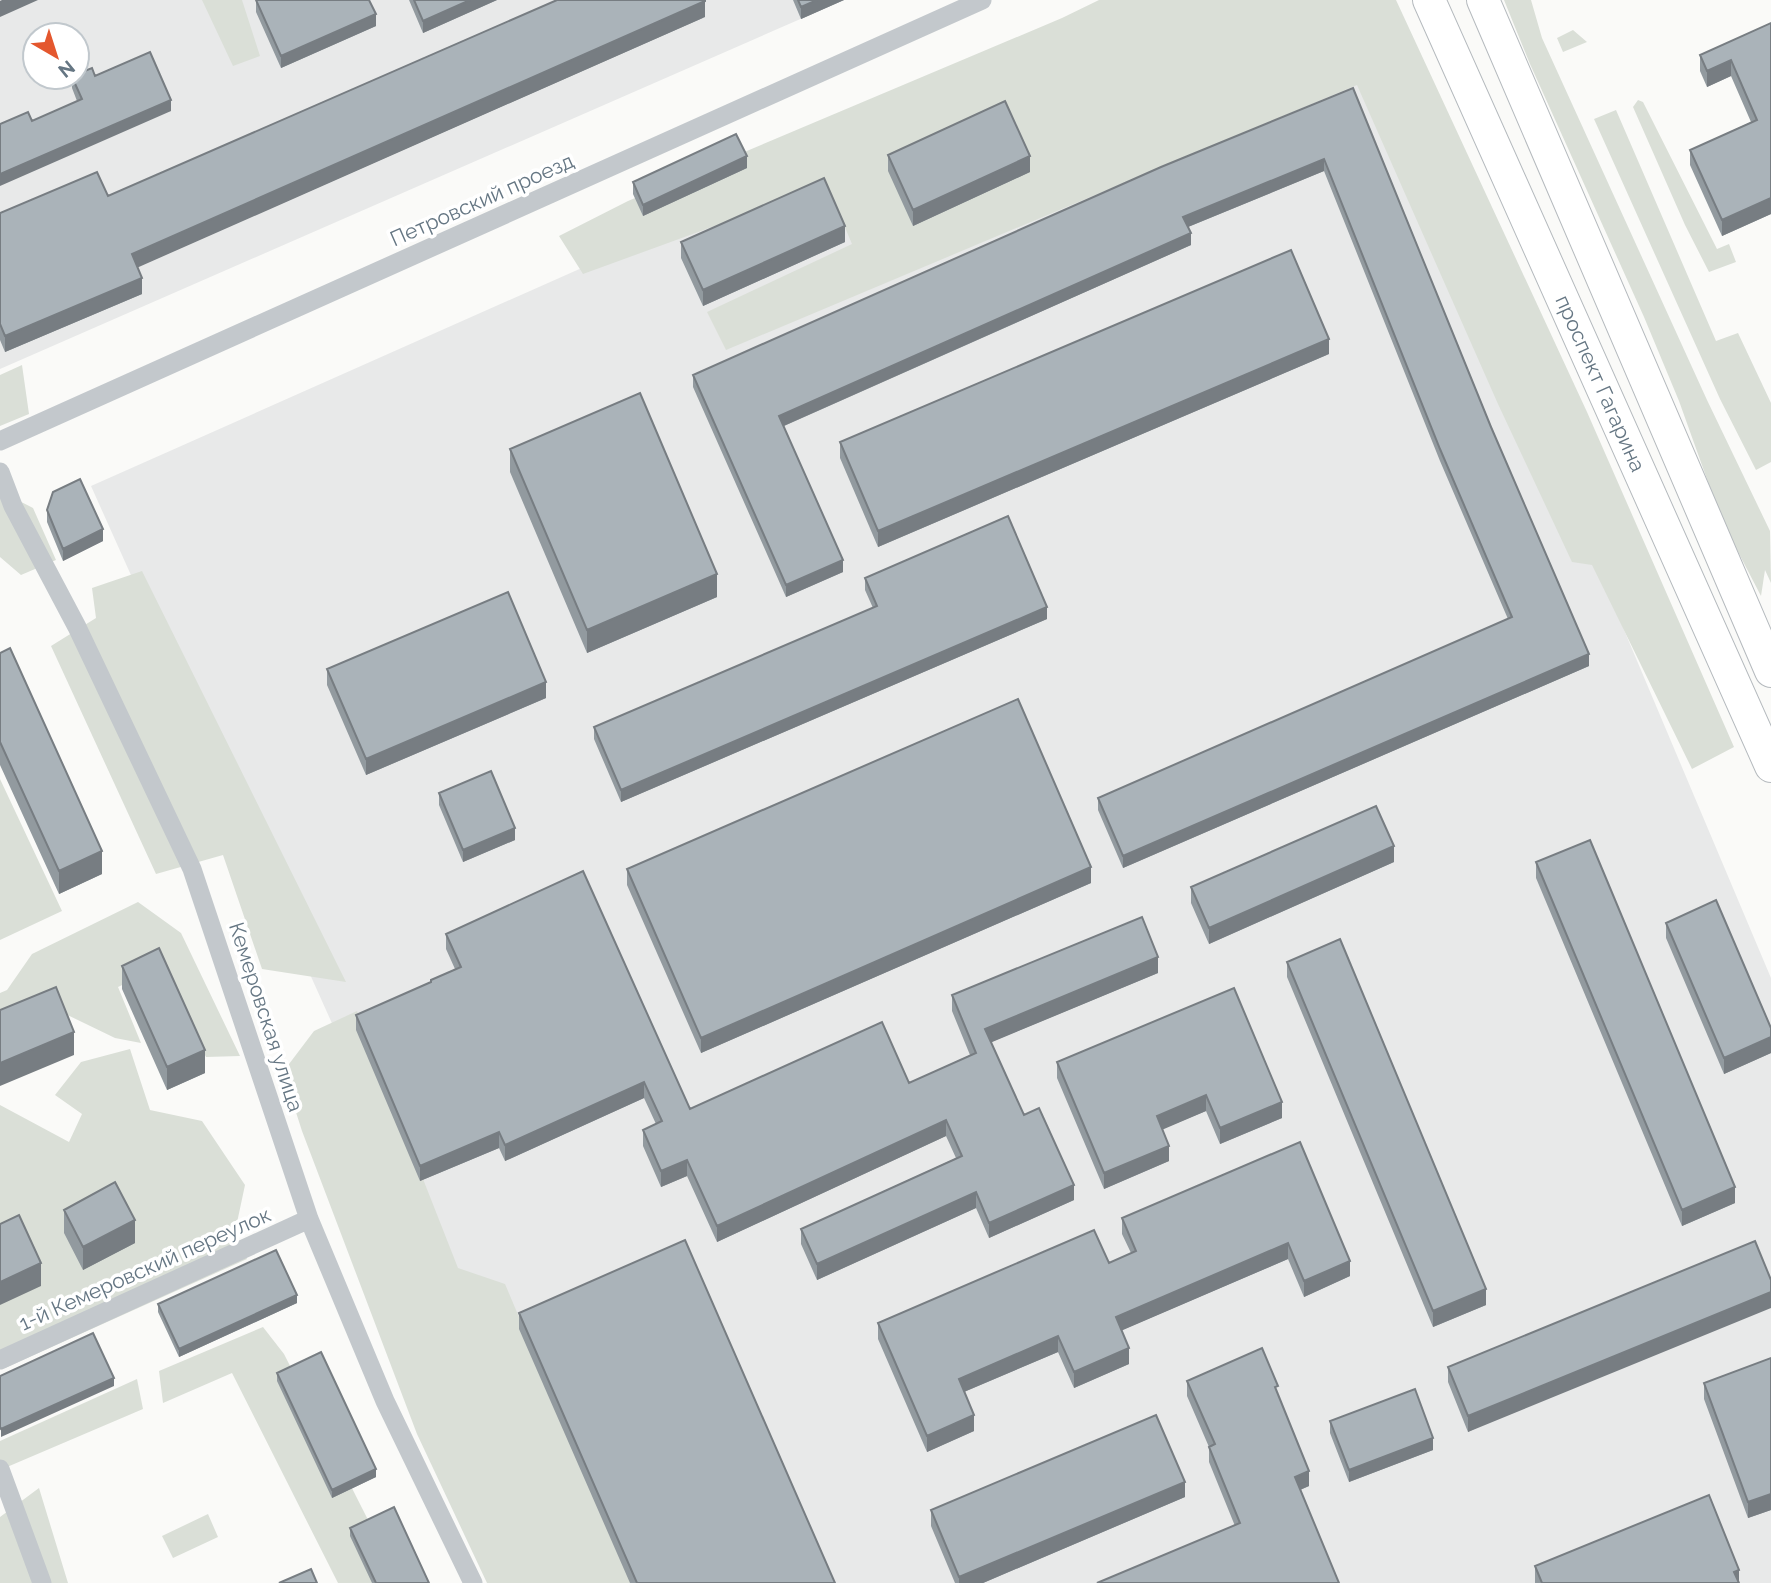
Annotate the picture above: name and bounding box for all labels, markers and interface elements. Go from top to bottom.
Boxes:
north arrow [21,21,91,91]
text: N [54,56,79,82]
street label: Петровский проезд [386,148,577,251]
street label: проспект Гагарина [1550,291,1651,476]
street label: Кемеровская улица [224,919,309,1115]
street label: 1-й Кемеровский переулок [15,1202,275,1335]

